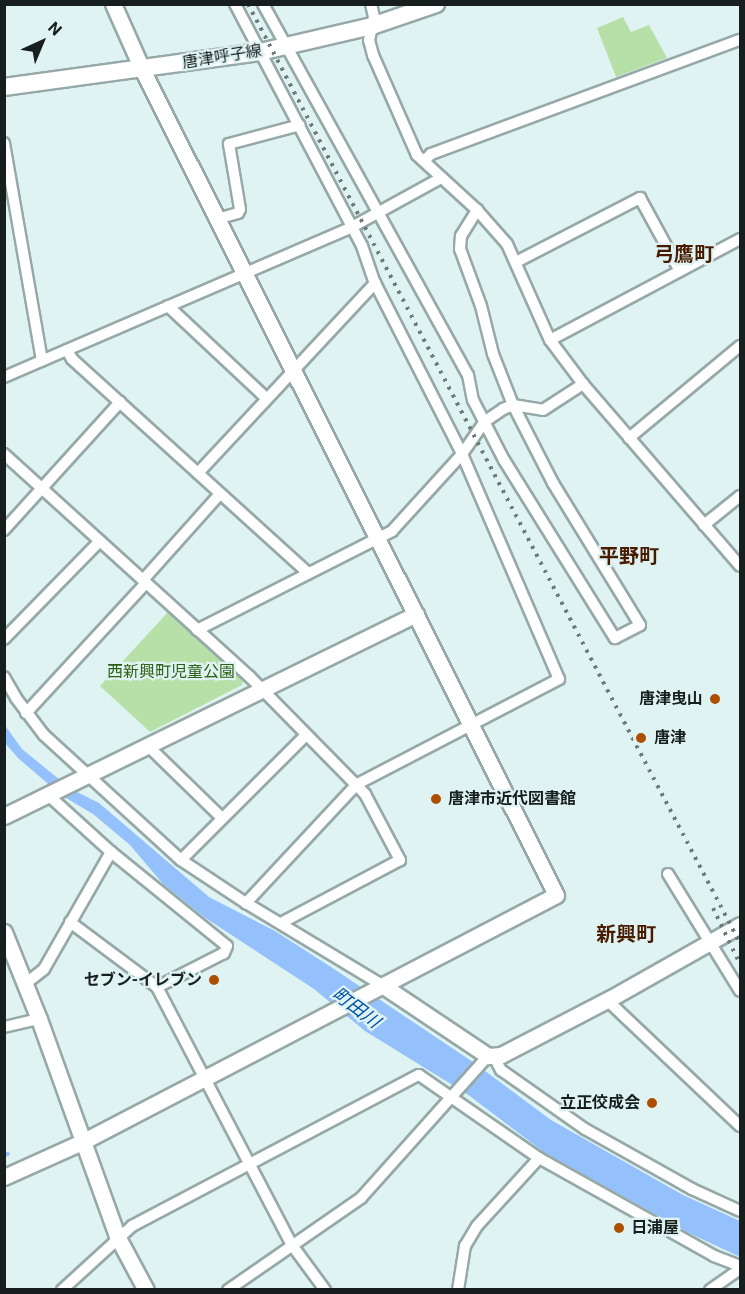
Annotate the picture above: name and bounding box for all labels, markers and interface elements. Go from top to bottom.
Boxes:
north arrow [12,12,72,72]
text: N [44,18,66,39]
street label: 唐津呼子線 [181,41,263,73]
district label: 弓鷹町 [654,242,714,266]
district label: 平野町 [599,544,659,568]
park label: 西新興町児童公園 [107,662,235,682]
place label: 唐津曳山 [639,689,703,709]
marker: 唐津曳山 [708,692,722,706]
place label: 唐津 [654,728,686,748]
marker: 唐津 [632,729,650,747]
place label: 唐津市近代図書館 [448,789,576,809]
marker: 唐津市近代図書館 [429,792,443,806]
district label: 新興町 [596,922,656,946]
place label: セブン-イレブン [84,970,202,990]
marker: セブン-イレブン [207,973,221,987]
water label: 町田川 [328,983,384,1033]
place label: 立正佼成会 [560,1093,640,1113]
marker: 立正佼成会 [645,1096,659,1110]
place label: 日浦屋 [631,1218,679,1238]
marker: 日浦屋 [612,1221,626,1235]

